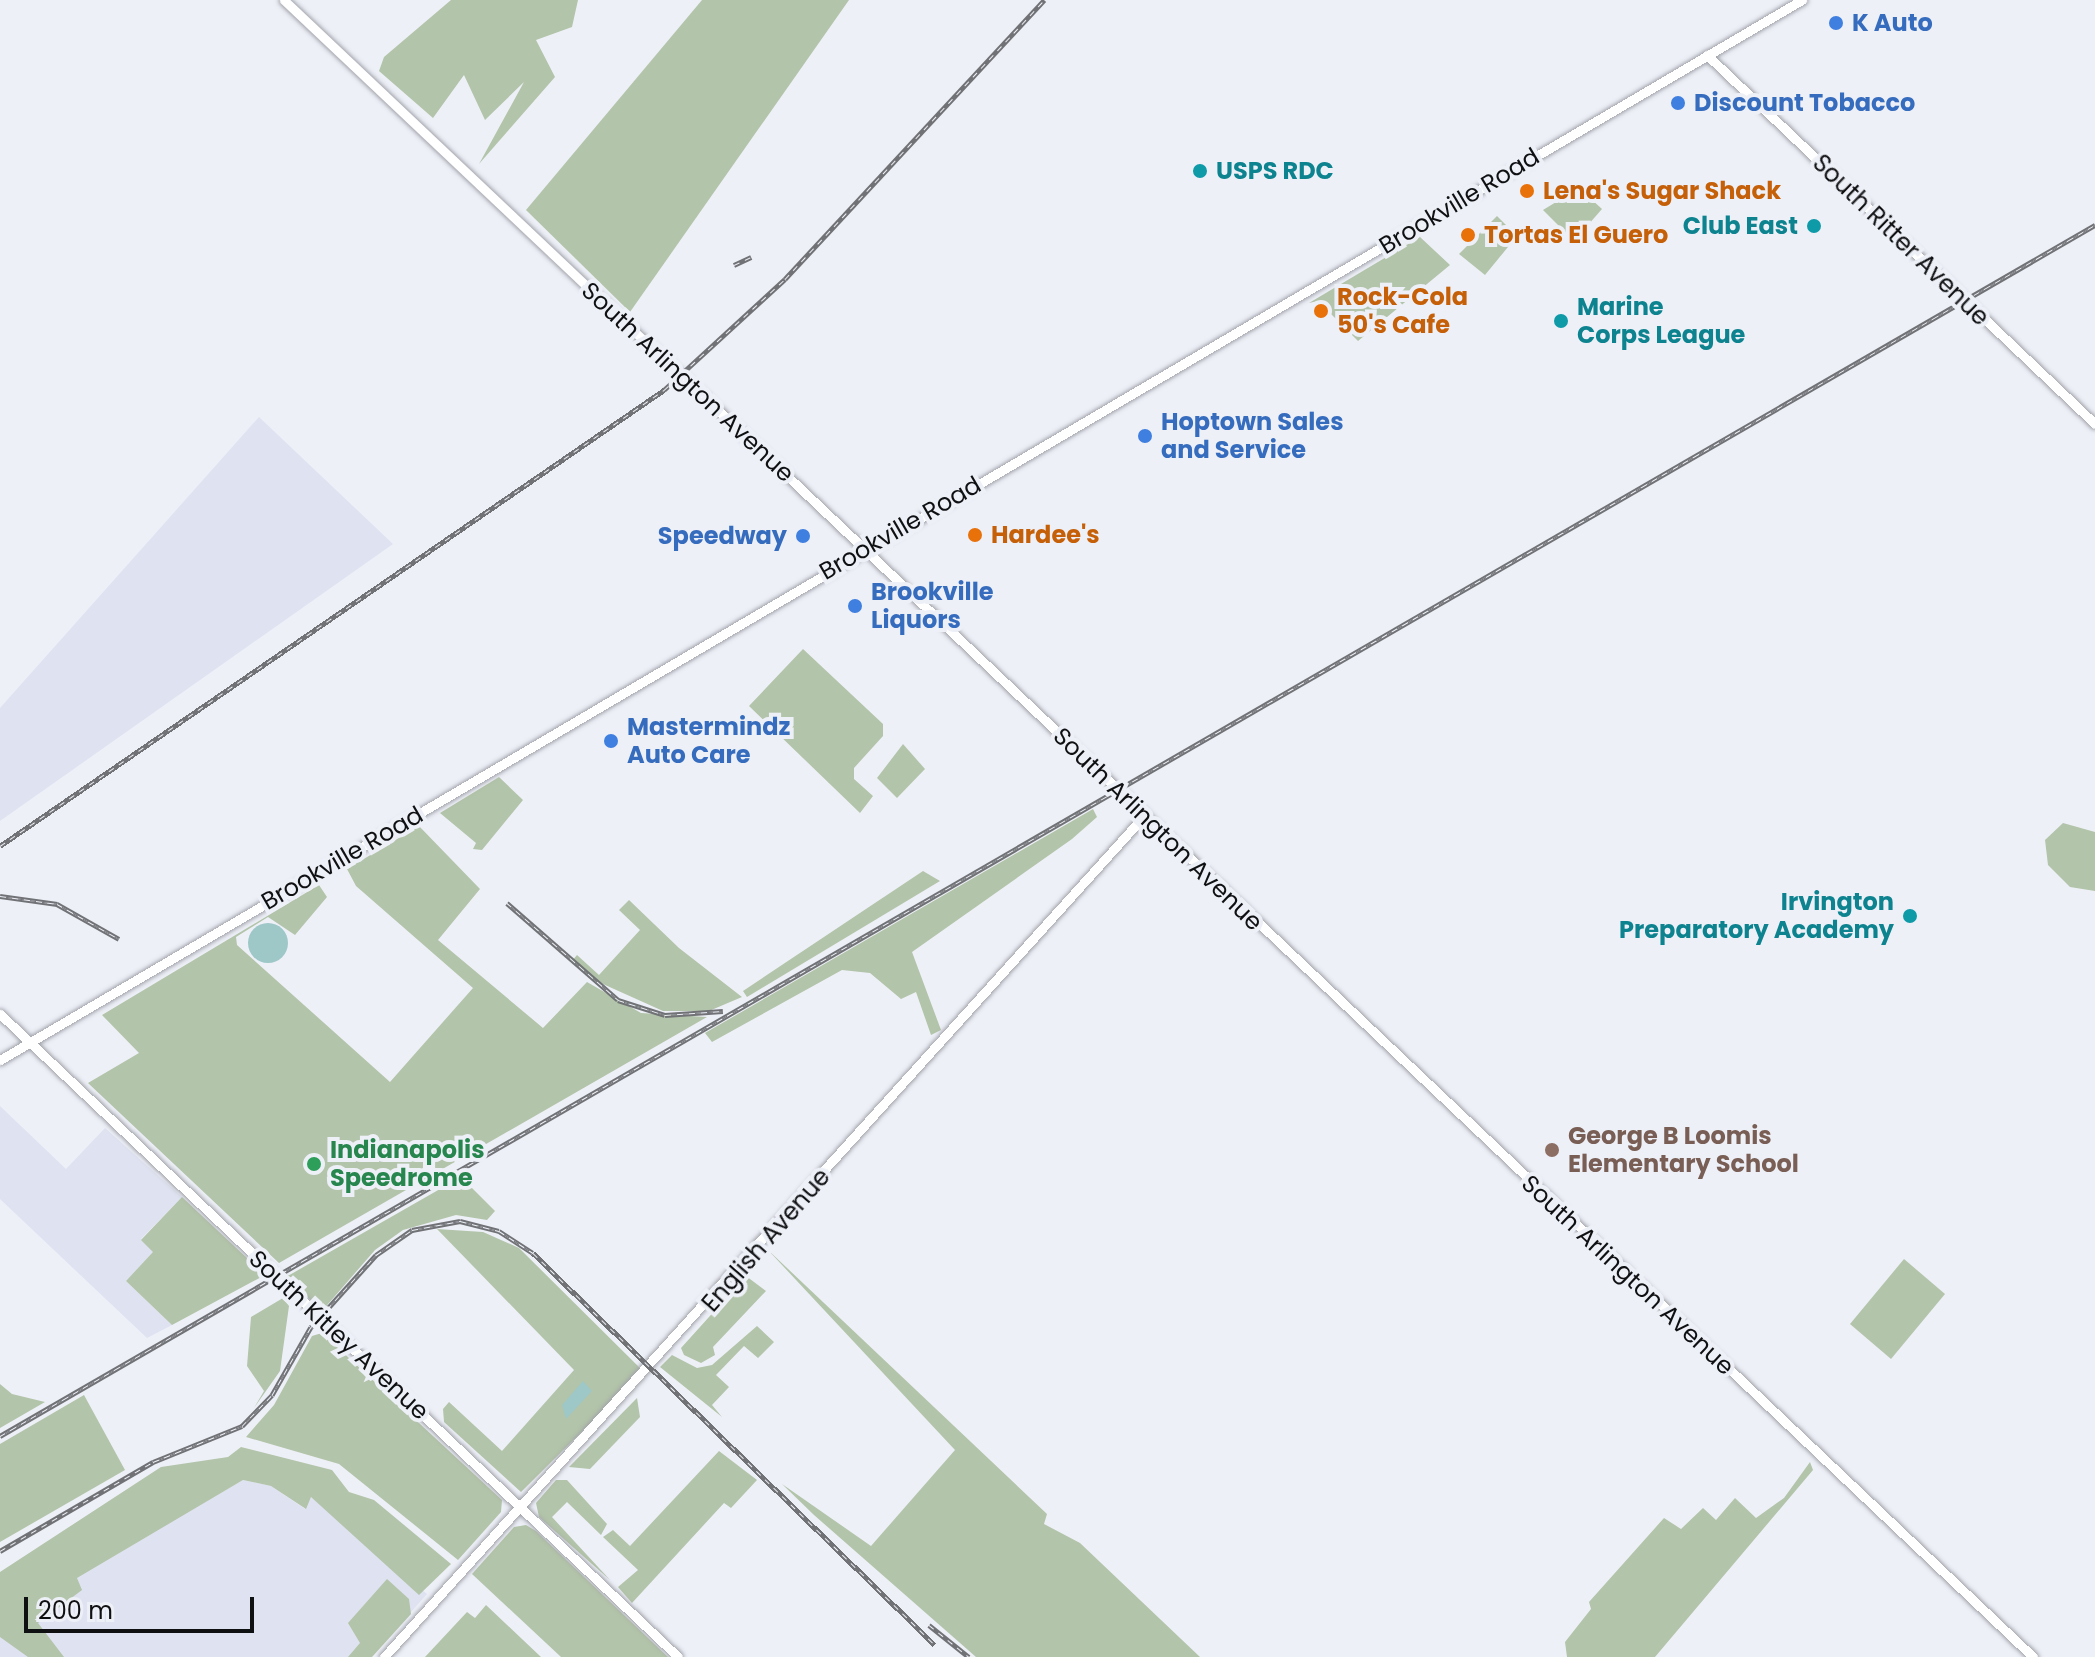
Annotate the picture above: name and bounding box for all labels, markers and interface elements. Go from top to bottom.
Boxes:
place label: K Auto [1852,9,1933,37]
marker: K Auto [1827,14,1845,32]
place label: Discount Tobacco [1694,89,1915,117]
marker: Discount Tobacco [1669,94,1687,112]
street label: Brookville Road [1374,142,1544,260]
street label: South Ritter Avenue [1807,148,1995,332]
place label: USPS RDC [1216,157,1334,185]
marker: USPS RDC [1191,162,1209,180]
place label: Lena's Sugar Shack [1543,177,1781,205]
marker: Lena's Sugar Shack [1518,182,1536,200]
place label: Club East [1683,212,1798,240]
marker: Club East [1805,217,1823,235]
place label: Tortas El Guero [1484,221,1668,249]
marker: Tortas El Guero [1459,226,1477,244]
street label: South Arlington Avenue [576,276,800,488]
place label: Rock-Cola 50's Cafe [1337,283,1468,339]
place label: Marine Corps League [1577,293,1745,349]
marker: Rock-Cola 50's Cafe [1312,302,1330,320]
marker: Marine Corps League [1552,312,1570,330]
place label: Hoptown Sales and Service [1161,408,1344,464]
marker: Hoptown Sales and Service [1136,427,1154,445]
street label: Brookville Road [814,470,986,586]
place label: Hardee's [991,521,1100,549]
place label: Speedway [658,522,787,550]
marker: Hardee's [966,526,984,544]
marker: Speedway [794,527,812,545]
place label: Brookville Liquors [871,578,994,634]
marker: Brookville Liquors [846,597,864,615]
place label: Mastermindz Auto Care [627,713,790,769]
street label: South Arlington Avenue [1047,721,1269,937]
marker: Mastermindz Auto Care [602,732,620,750]
street label: Brookville Road [256,800,428,916]
place label: Irvington Preparatory Academy [1619,888,1894,944]
marker: Irvington Preparatory Academy [1901,907,1919,925]
place label: George B Loomis Elementary School [1568,1122,1799,1178]
place label: Indianapolis Speedrome [330,1136,485,1192]
marker: George B Loomis Elementary School [1543,1141,1561,1159]
marker: Indianapolis Speedrome [305,1155,323,1173]
street label: English Avenue [696,1163,836,1317]
street label: South Arlington Avenue [1516,1169,1740,1381]
street label: South Kitley Avenue [243,1244,435,1426]
scale bar [28,1581,258,1631]
text: 200 m [38,1594,113,1627]

